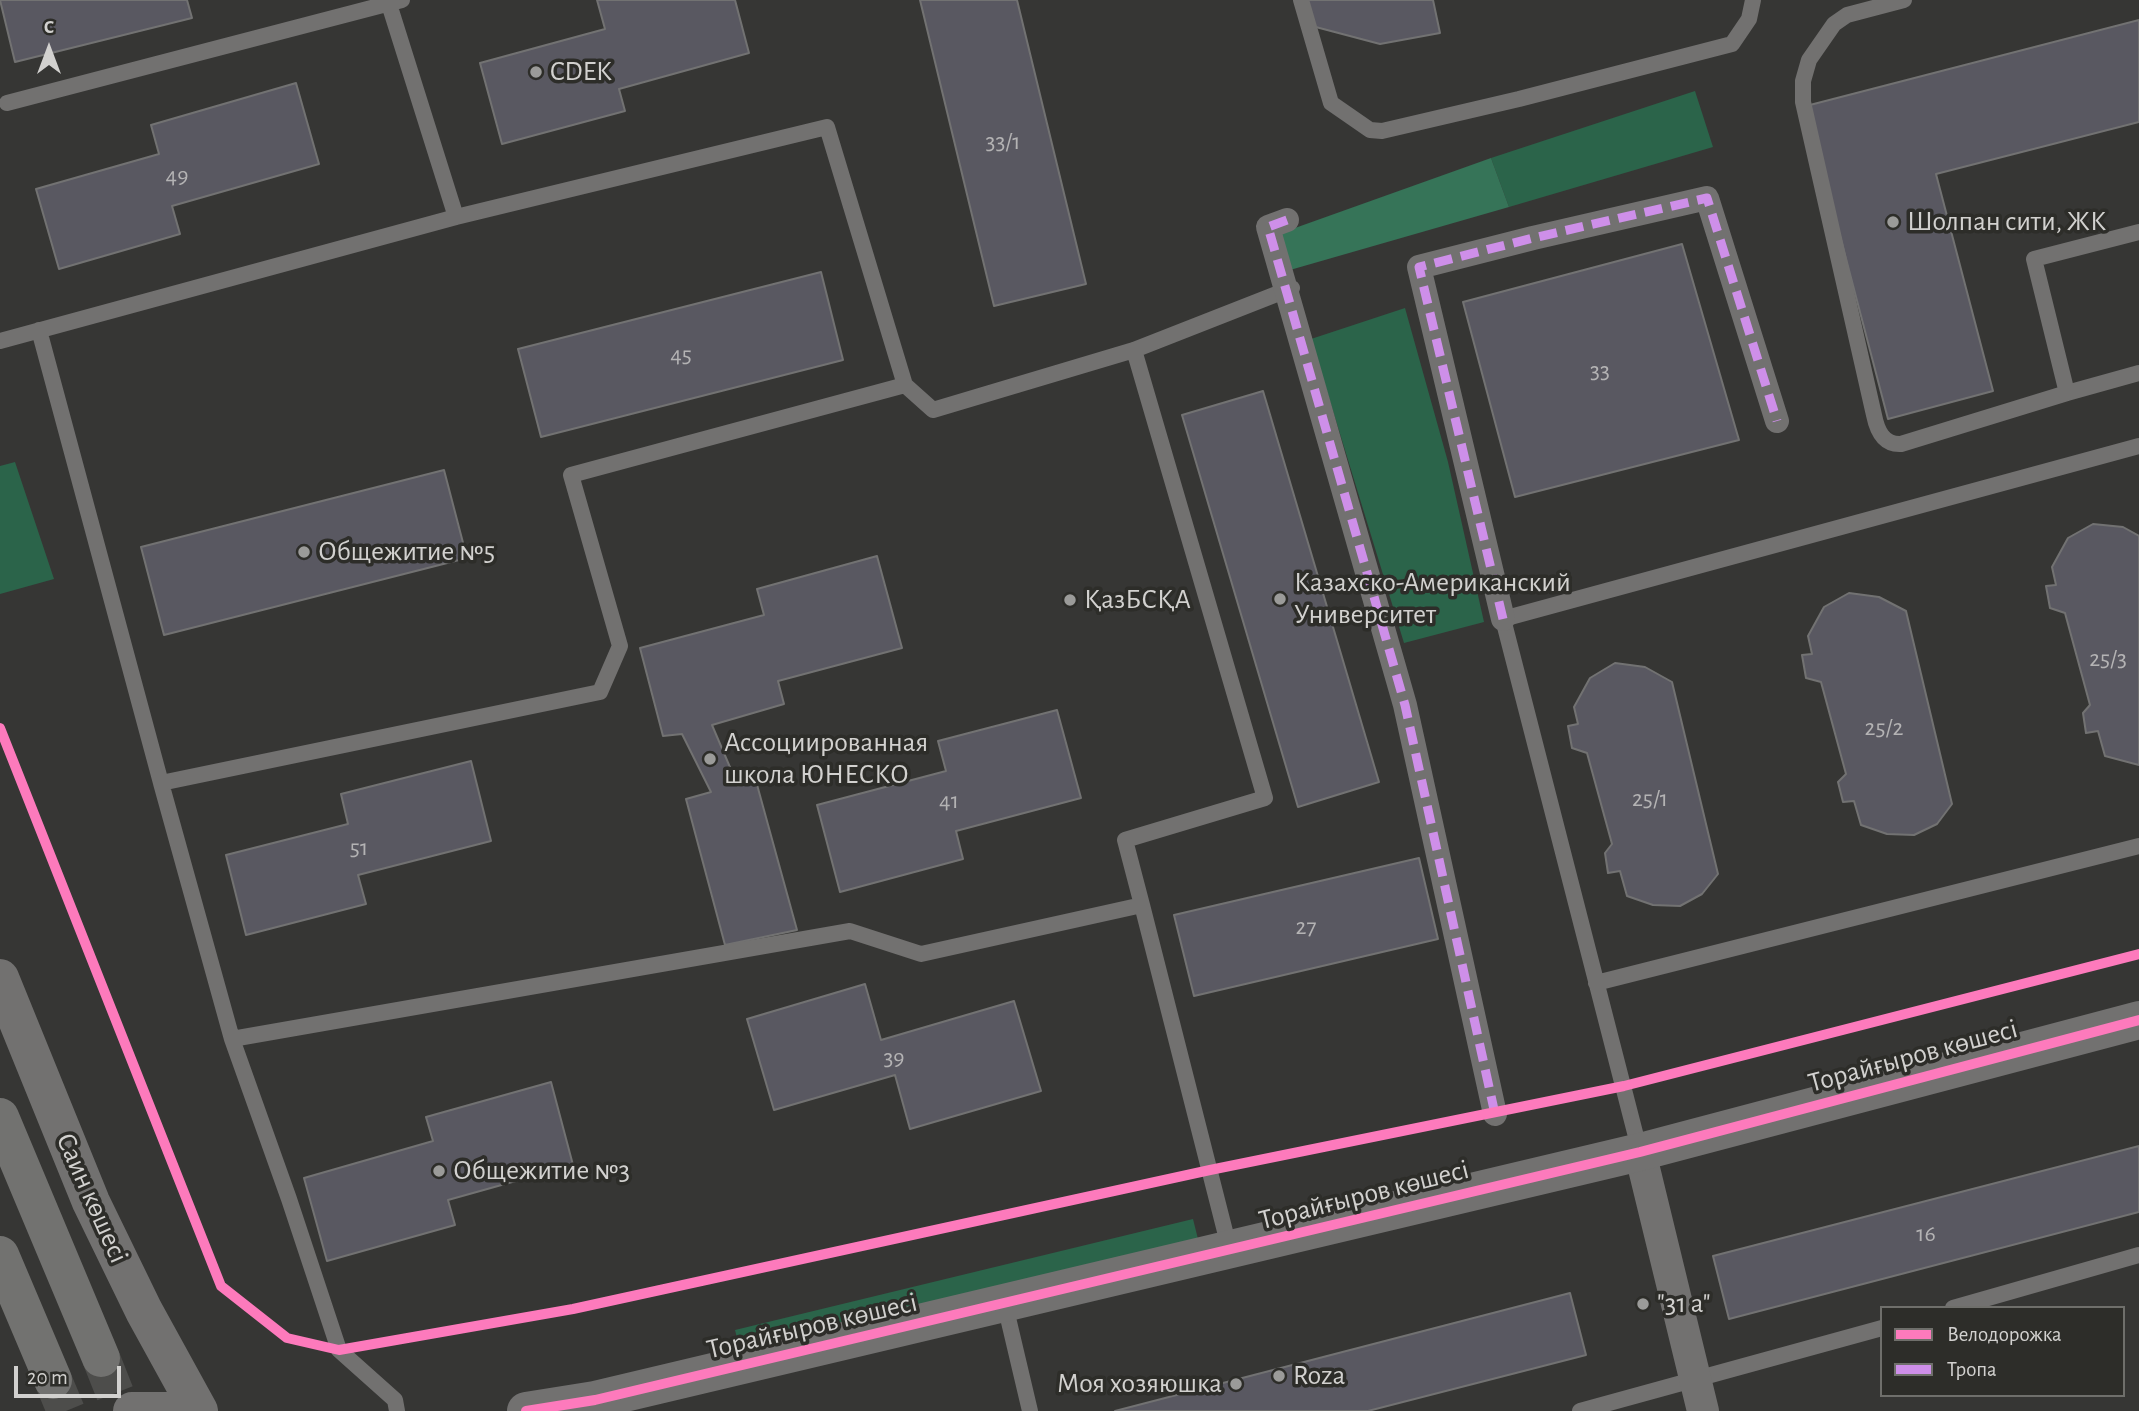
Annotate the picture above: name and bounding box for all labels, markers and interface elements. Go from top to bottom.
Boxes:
north arrow [14,14,84,84]
text: С [44,18,54,37]
place label: CDEK [550,55,611,89]
marker: CDEK [528,64,544,80]
house number: 33/1 [986,128,1020,156]
house number: 49 [166,162,188,190]
place label: Шолпан сити, ЖК [1907,205,2106,239]
marker: Шолпан сити, ЖК [1885,214,1901,230]
house number: 45 [670,341,692,369]
house number: 33 [1590,357,1610,385]
place label: Общежитие №5 [318,535,495,569]
marker: Общежитие №5 [296,544,312,560]
place label: Казахско-Американский Университет [1294,566,1571,632]
place label: ҚазБСҚА [1084,583,1191,617]
marker: Казахско-Американский Университет [1272,591,1288,607]
marker: ҚазБСҚА [1062,592,1078,608]
house number: 25/3 [2089,645,2127,673]
house number: 25/2 [1865,714,1903,742]
place label: Ассоциированная школа ЮНЕСКО [724,726,928,792]
marker: Ассоциированная школа ЮНЕСКО [702,751,718,767]
house number: 25/1 [1632,785,1668,813]
house number: 41 [939,787,959,815]
house number: 51 [350,834,368,862]
house number: 27 [1296,913,1316,941]
street label: Торайғыров көшесі [1805,1012,2021,1100]
house number: 39 [883,1044,905,1072]
street label: Саин көшесі [48,1128,136,1268]
street label: Торайғыров көшесі [1256,1153,1472,1237]
place label: Общежитие №3 [453,1154,630,1188]
marker: Общежитие №3 [431,1163,447,1179]
house number: 16 [1916,1220,1936,1248]
street label: Торайғыров көшесі [703,1285,921,1367]
place label: "31 а" [1657,1287,1711,1321]
marker: "31 а" [1635,1296,1651,1312]
legend [1880,1306,2125,1397]
text: Велодорожка [1947,1324,2062,1345]
scale bar [18,1352,124,1396]
place label: Roza [1293,1359,1345,1393]
text: Тропа [1947,1359,1997,1380]
text: 20 m [27,1367,68,1388]
place label: Моя хозяюшка [1057,1367,1222,1401]
marker: Roza [1271,1368,1287,1384]
marker: Моя хозяюшка [1228,1376,1244,1392]

